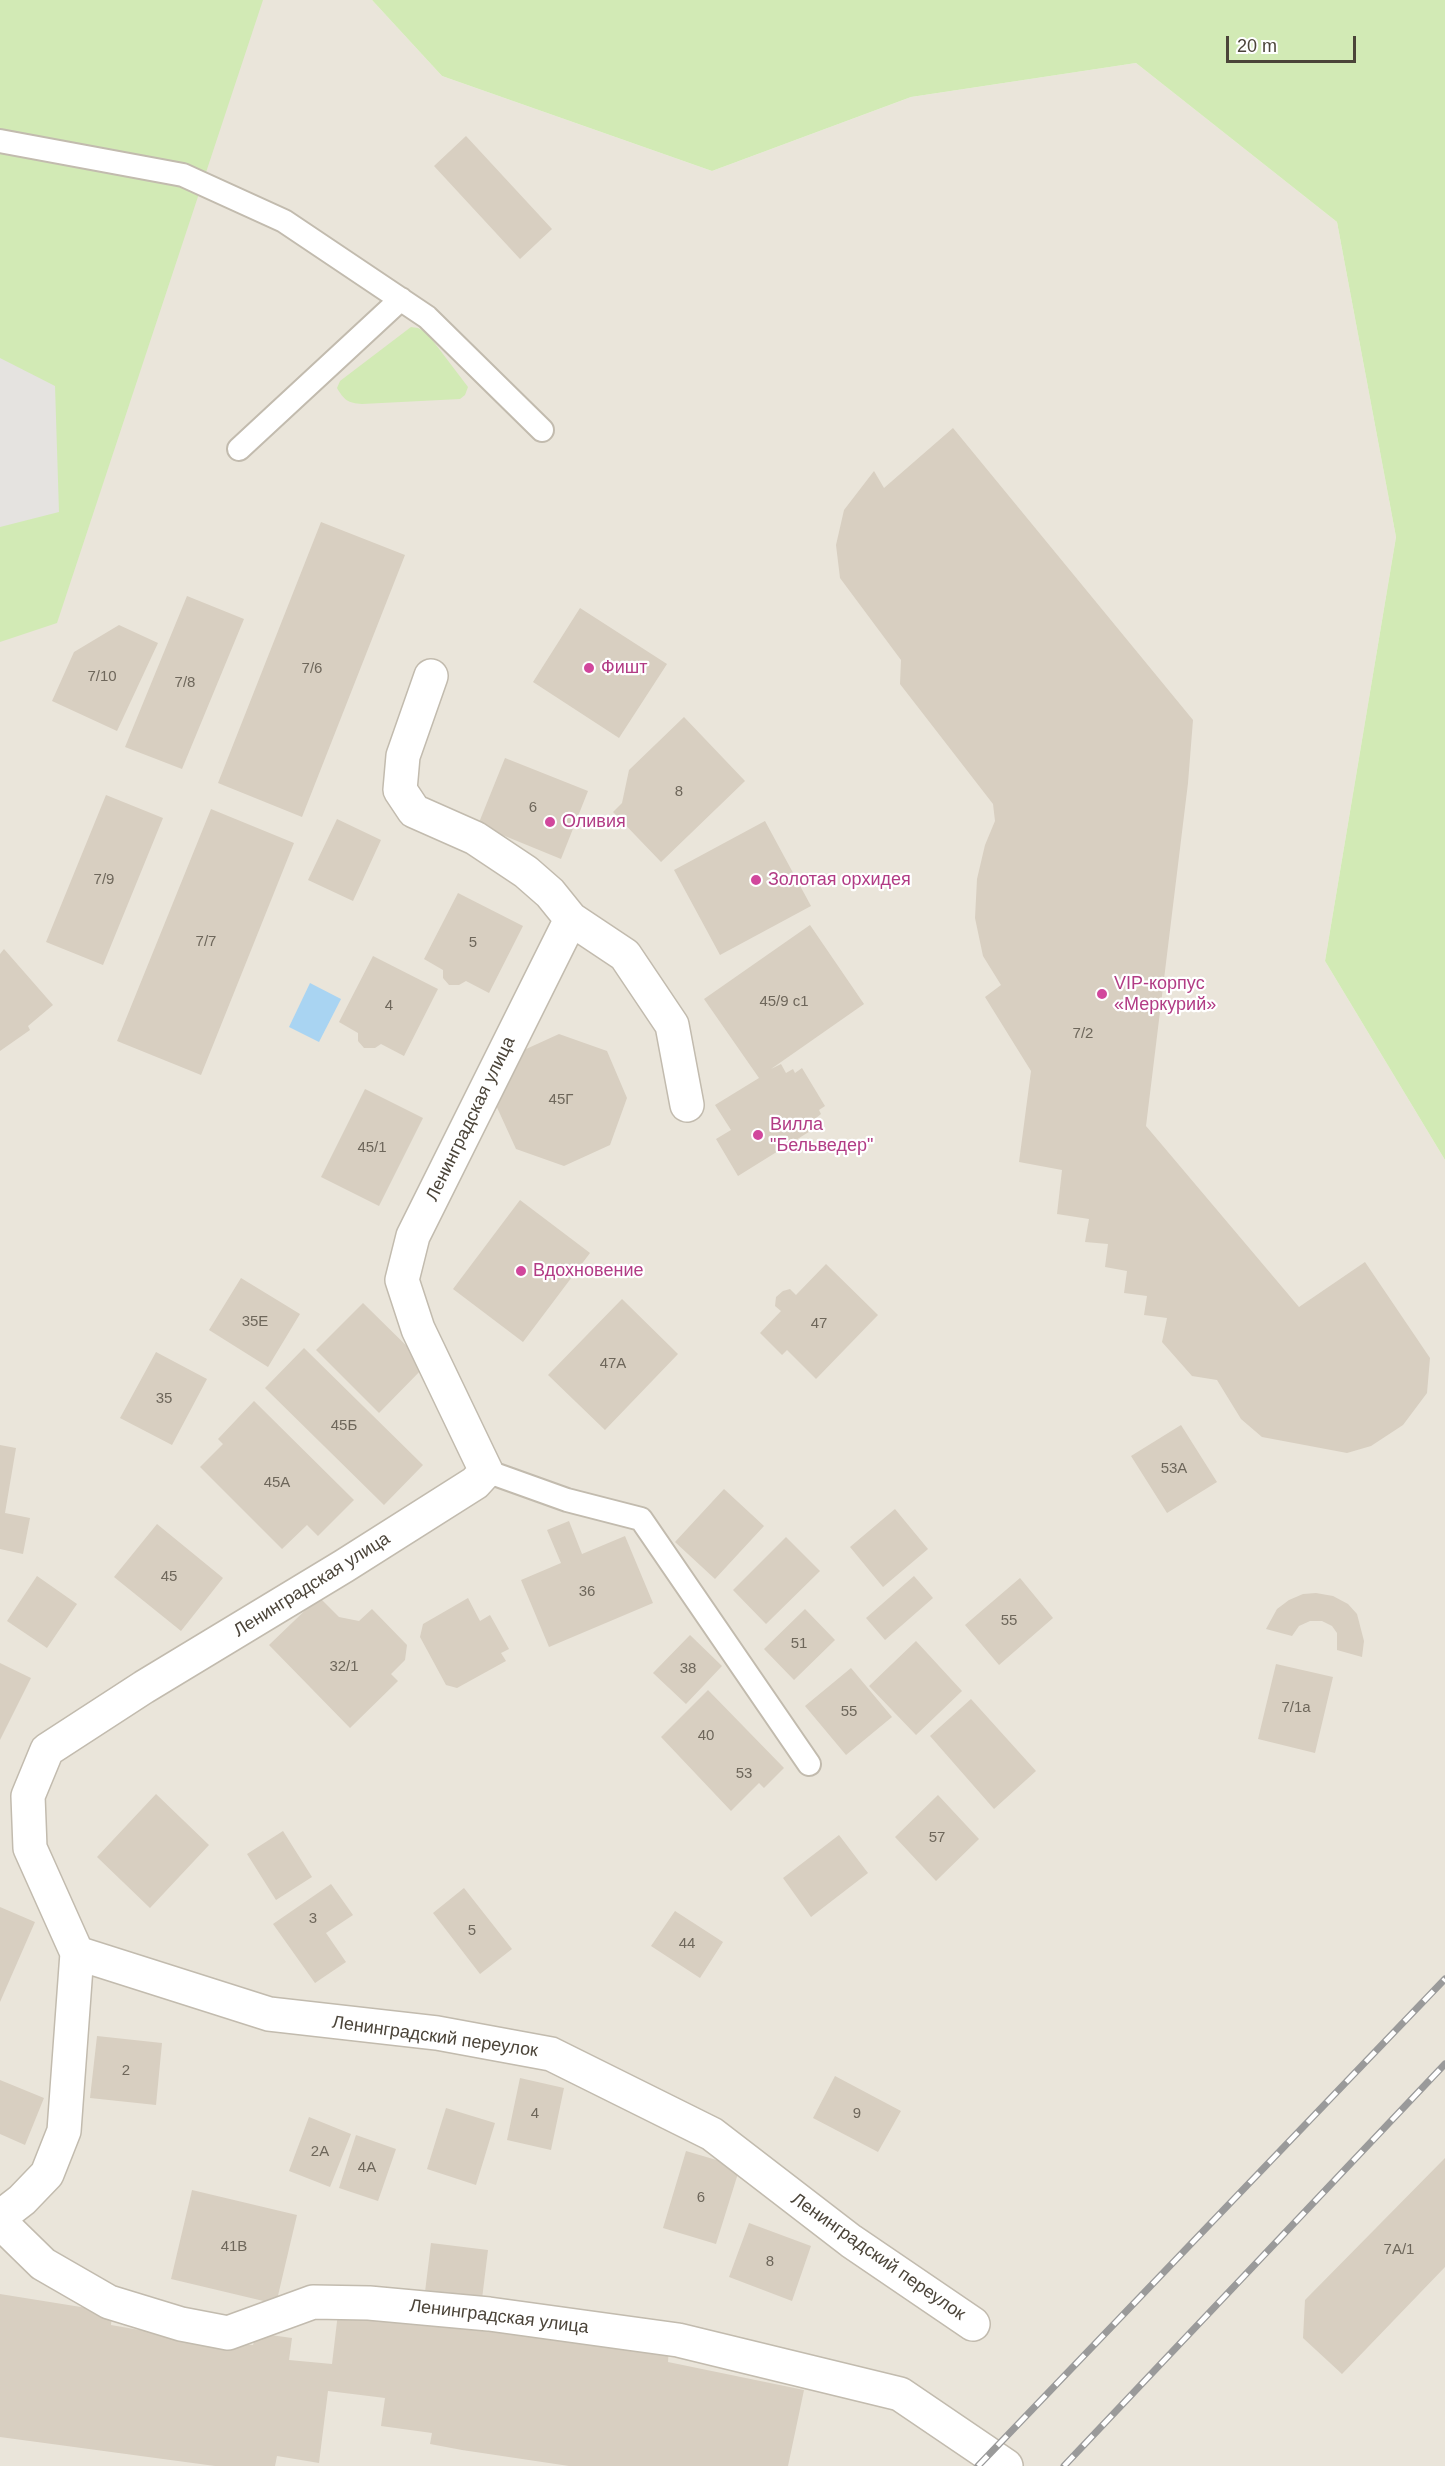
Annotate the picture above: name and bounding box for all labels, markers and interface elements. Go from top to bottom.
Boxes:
scale bar [1229,24,1360,62]
text: 20 m [1237,36,1277,56]
place label: Фишт [601,657,647,679]
house number: 7/6 [302,660,322,678]
marker: Фишт [582,661,596,675]
house number: 7/10 [87,668,117,686]
house number: 7/8 [175,674,195,692]
house number: 8 [675,783,683,801]
house number: 6 [529,799,537,817]
place label: Оливия [562,811,626,833]
marker: Оливия [543,815,557,829]
place label: Золотая орхидея [768,869,911,891]
house number: 7/9 [94,871,114,889]
marker: Золотая орхидея [749,873,763,887]
house number: 7/7 [196,933,216,951]
house number: 5 [469,934,477,952]
place label: VIP-корпус «Меркурий» [1114,973,1216,1016]
marker: VIP-корпус «Меркурий» [1095,987,1109,1001]
house number: 45/9 с1 [759,993,809,1011]
house number: 4 [385,997,393,1015]
house number: 7/2 [1073,1025,1093,1043]
street label: Ленинградская улица [422,1033,520,1205]
house number: 45Г [549,1091,573,1109]
place label: Вилла "Бельведер" [770,1114,873,1156]
marker: Вилла "Бельведер" [751,1128,765,1142]
house number: 45/1 [357,1139,387,1157]
place label: Вдохновение [533,1260,643,1282]
marker: Вдохновение [514,1264,528,1278]
house number: 35Е [242,1313,268,1331]
house number: 47 [811,1315,827,1333]
house number: 47А [600,1355,626,1373]
house number: 35 [156,1390,172,1408]
house number: 45Б [331,1417,357,1435]
house number: 53А [1161,1460,1187,1478]
house number: 45А [264,1474,290,1492]
street label: Ленинградская улица [230,1528,394,1642]
house number: 45 [161,1568,177,1586]
house number: 36 [579,1583,595,1601]
house number: 55 [1001,1612,1017,1630]
house number: 51 [791,1635,807,1653]
house number: 32/1 [329,1658,359,1676]
house number: 38 [680,1660,696,1678]
house number: 7/1а [1281,1699,1311,1717]
house number: 55 [841,1703,857,1721]
house number: 40 [698,1727,714,1745]
house number: 53 [736,1765,752,1783]
house number: 57 [929,1829,945,1847]
house number: 3 [309,1910,317,1928]
house number: 5 [468,1922,476,1940]
house number: 44 [679,1935,695,1953]
street label: Ленинградский переулок [331,2012,539,2062]
house number: 2 [122,2062,130,2080]
house number: 4 [531,2105,539,2123]
house number: 9 [853,2105,861,2123]
house number: 2А [311,2143,329,2161]
house number: 4А [358,2159,376,2177]
house number: 6 [697,2189,705,2207]
street label: Ленинградский переулок [787,2189,969,2325]
house number: 41В [221,2238,247,2256]
house number: 7А/1 [1384,2241,1414,2259]
house number: 8 [766,2253,774,2271]
street label: Ленинградская улица [408,2295,590,2339]

